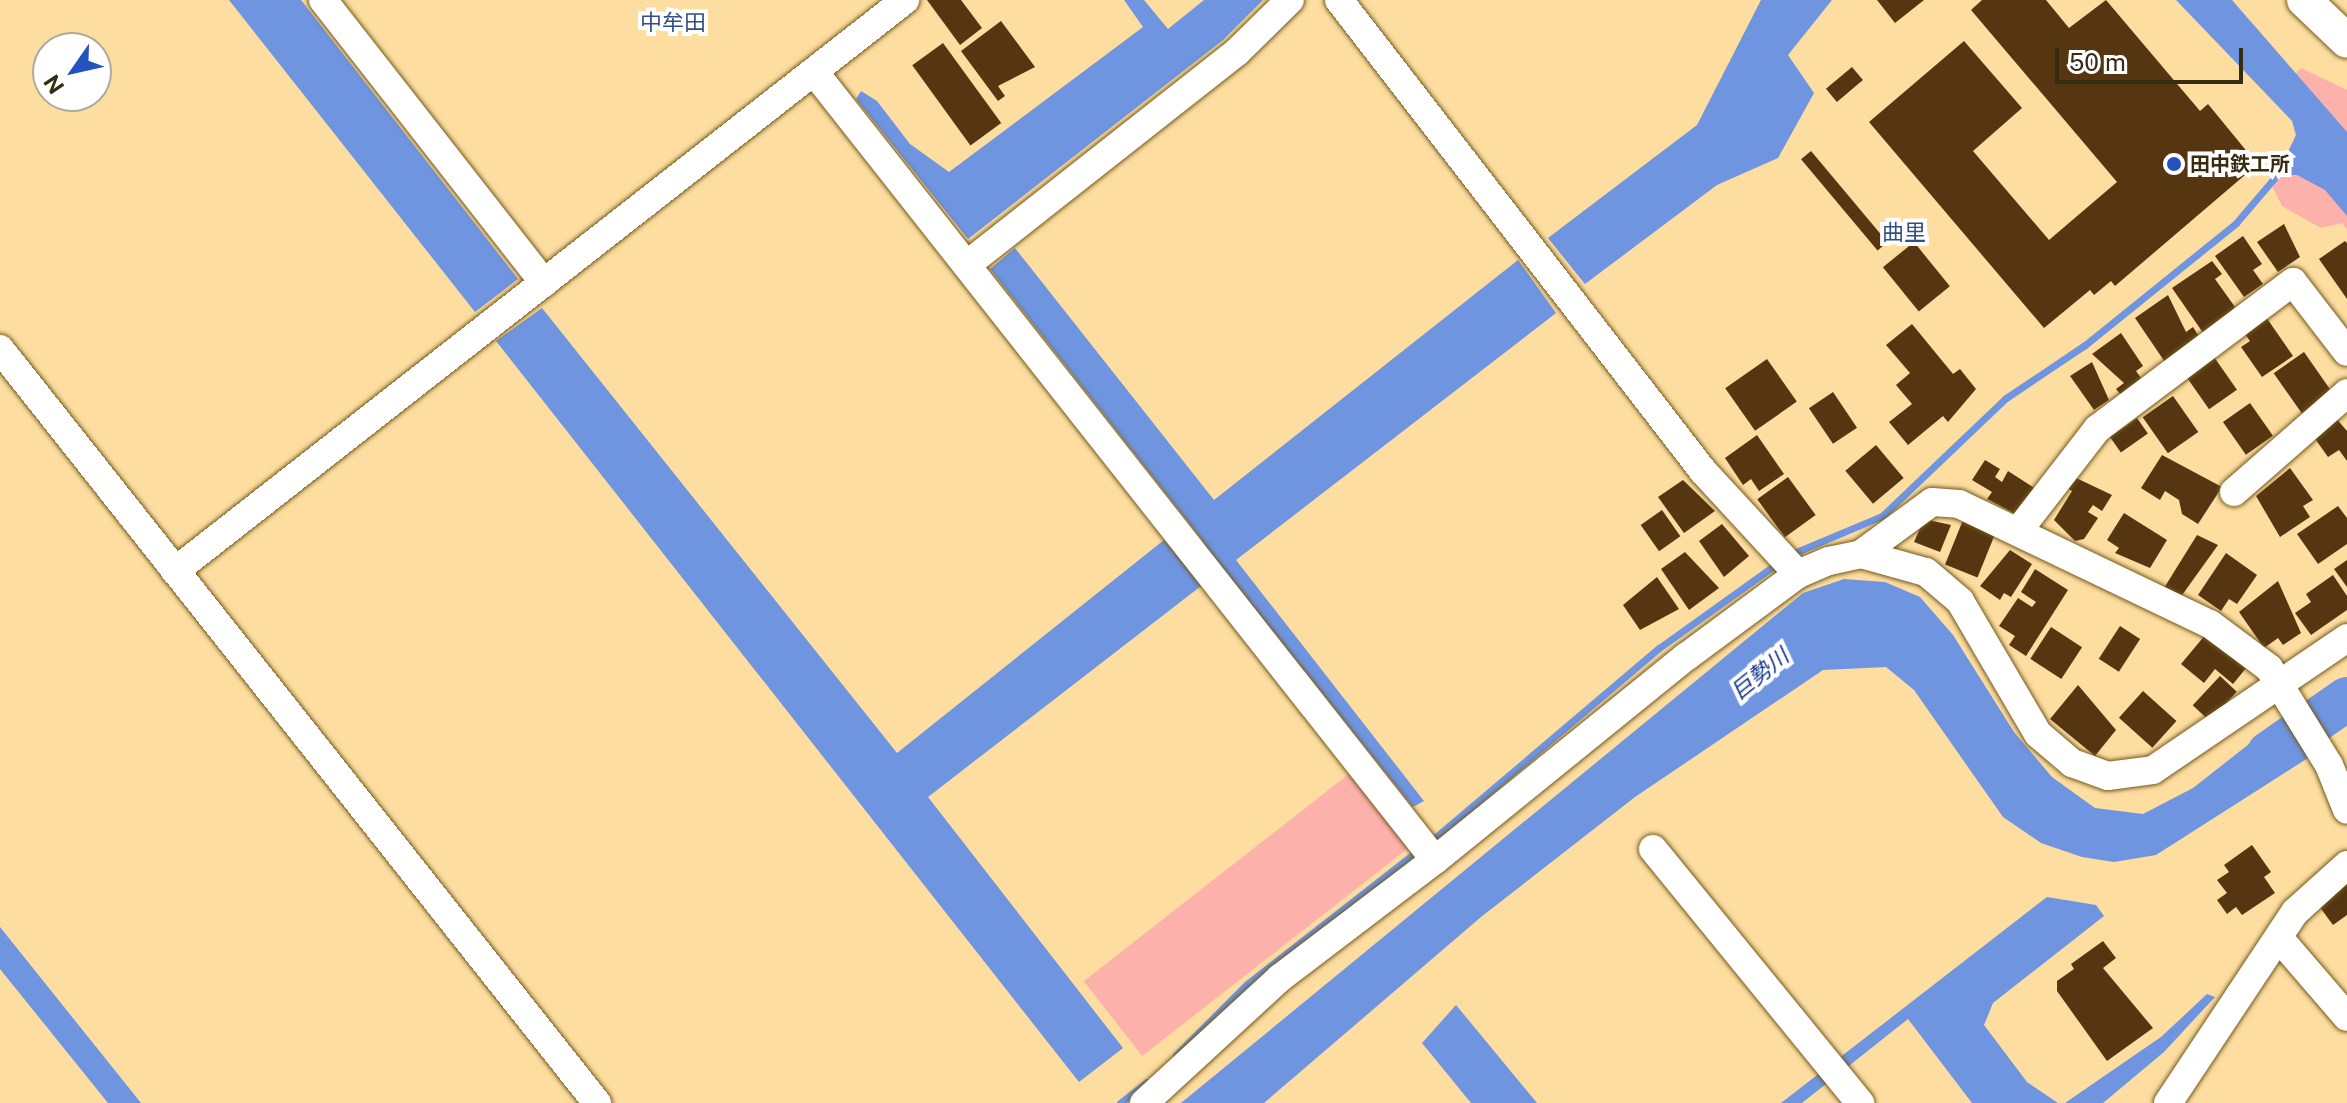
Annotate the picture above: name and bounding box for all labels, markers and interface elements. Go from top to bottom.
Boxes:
district label: 中牟田 [640,10,706,36]
north arrow [32,32,112,112]
scale bar [2059,32,2247,82]
text: 50 m [2069,48,2126,76]
text: N [38,70,69,99]
place label: 田中鉄工所 [2190,152,2290,176]
marker: 田中鉄工所 [2165,155,2183,173]
district label: 曲里 [1882,220,1926,246]
water label: 巨勢川 [1726,643,1794,705]

